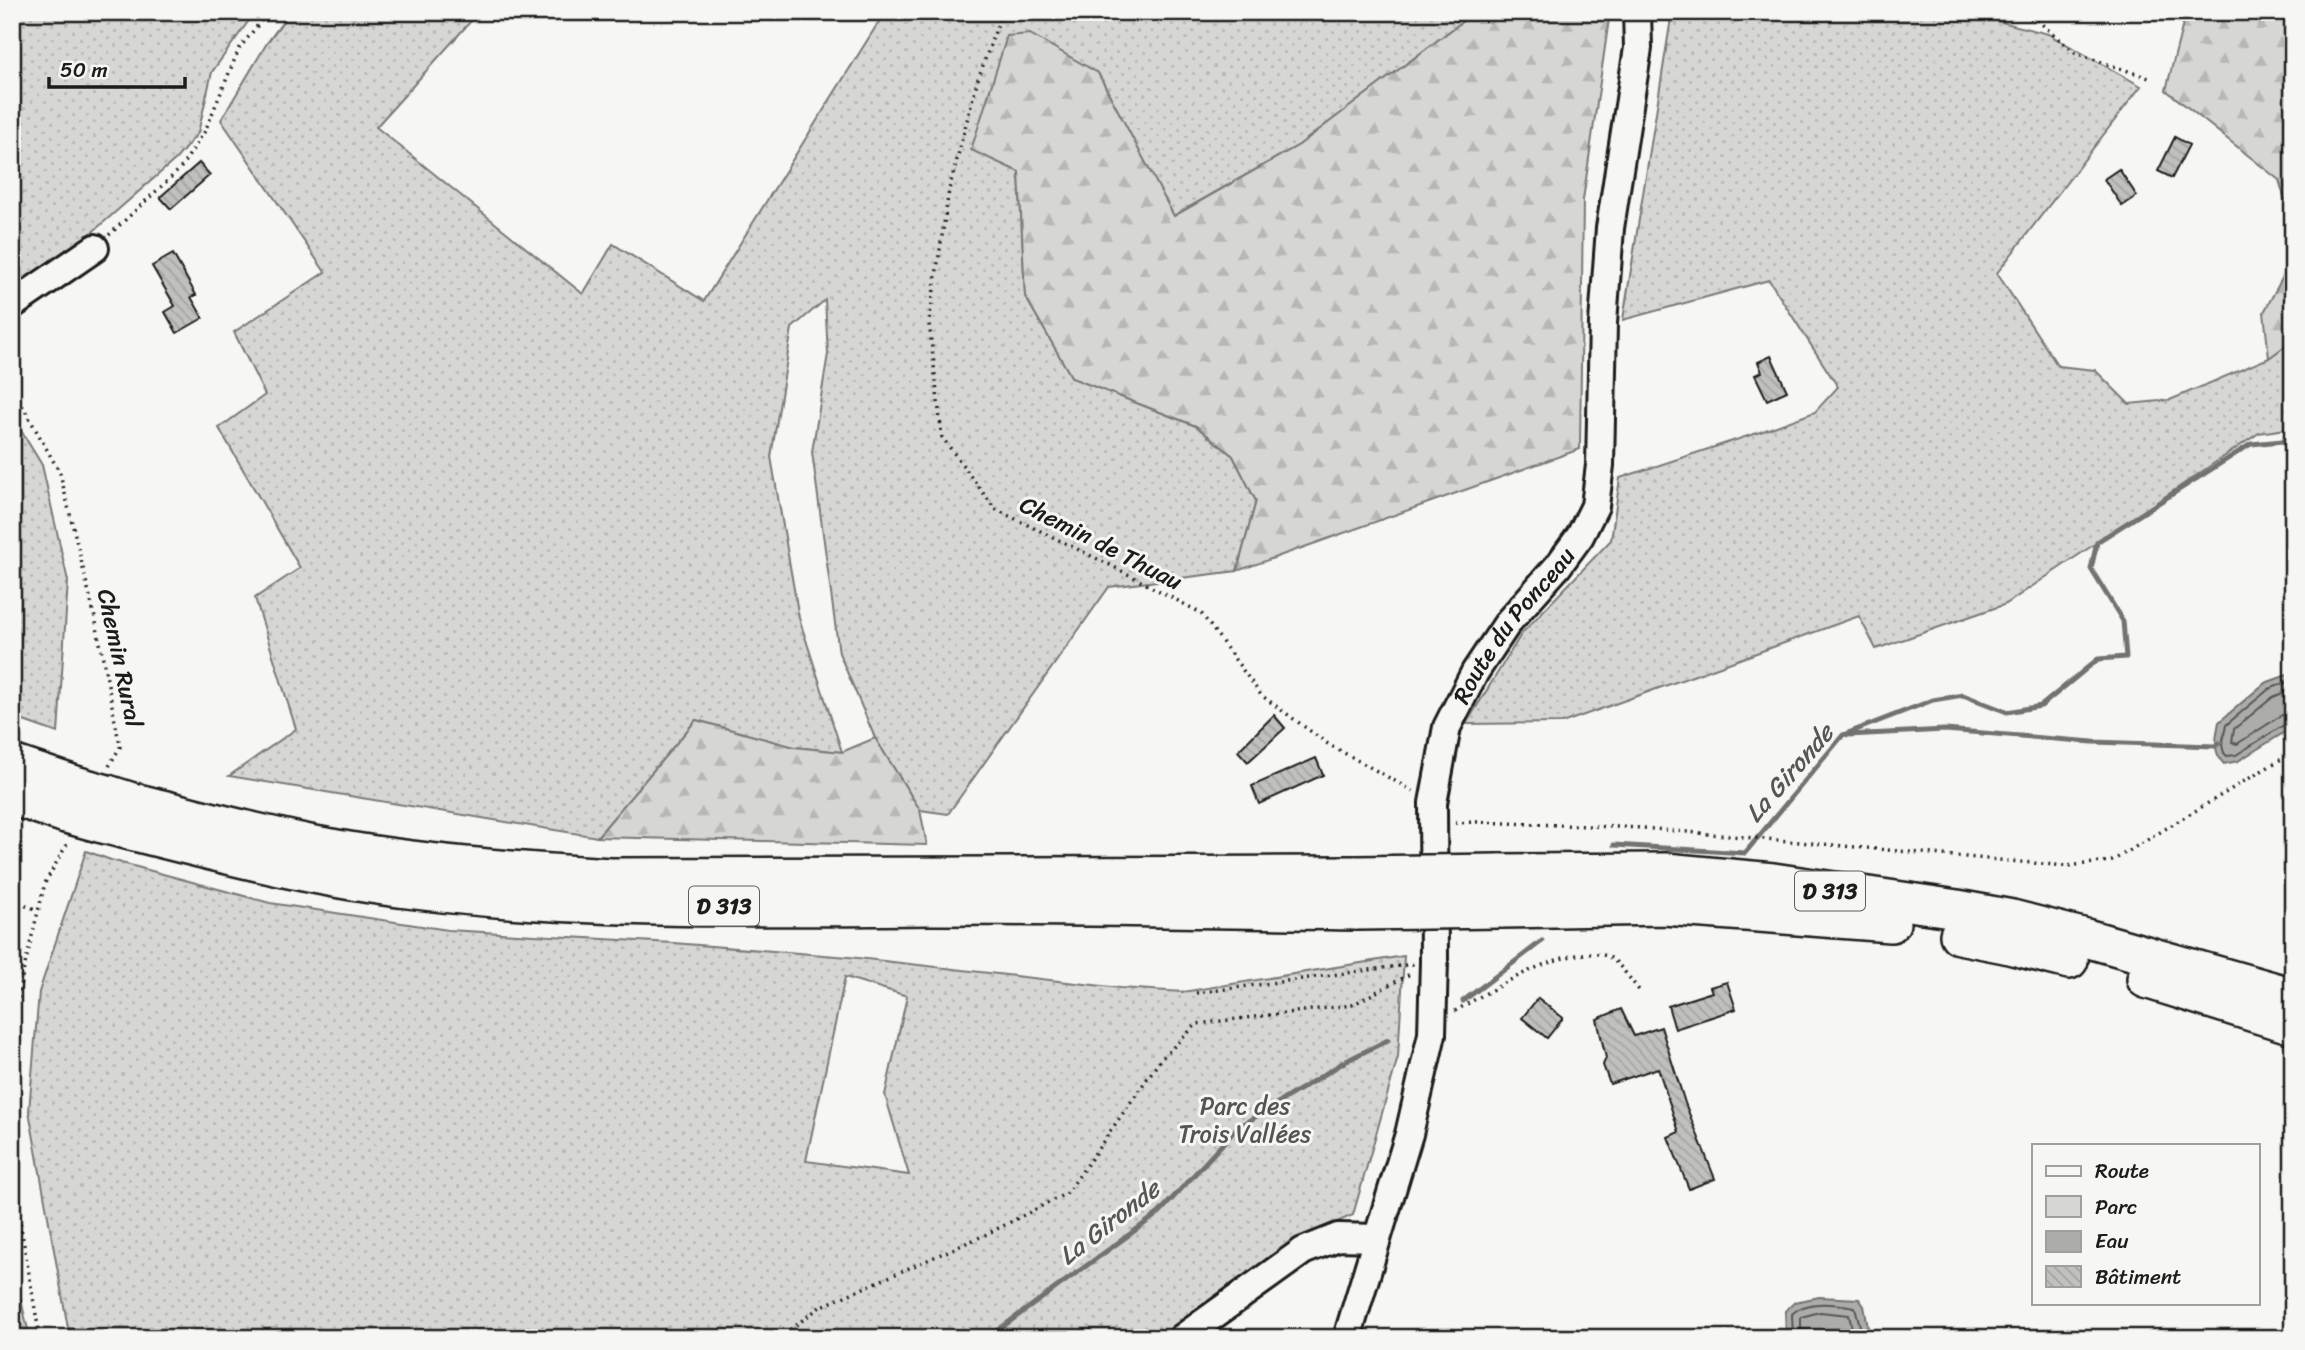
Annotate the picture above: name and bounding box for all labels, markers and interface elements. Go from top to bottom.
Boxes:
scale bar [49,46,186,90]
text: 50 m [60,51,108,89]
street label: Chemin de Thuau [1012,484,1190,602]
street label: Route du Ponceau [1441,538,1586,712]
street label: Chemin Rural [85,585,155,732]
water label: La Gironde [1732,711,1847,833]
road number: D 313 [1795,872,1865,911]
road number: D 313 [689,886,759,925]
park label: Parc des Trois Vallées [1179,1085,1311,1155]
legend [2032,1144,2260,1304]
text: Route [2095,1152,2149,1190]
water label: La Gironde [1048,1165,1172,1277]
text: Parc [2095,1188,2137,1226]
text: Eau [2095,1222,2129,1260]
text: Bâtiment [2095,1258,2181,1296]

